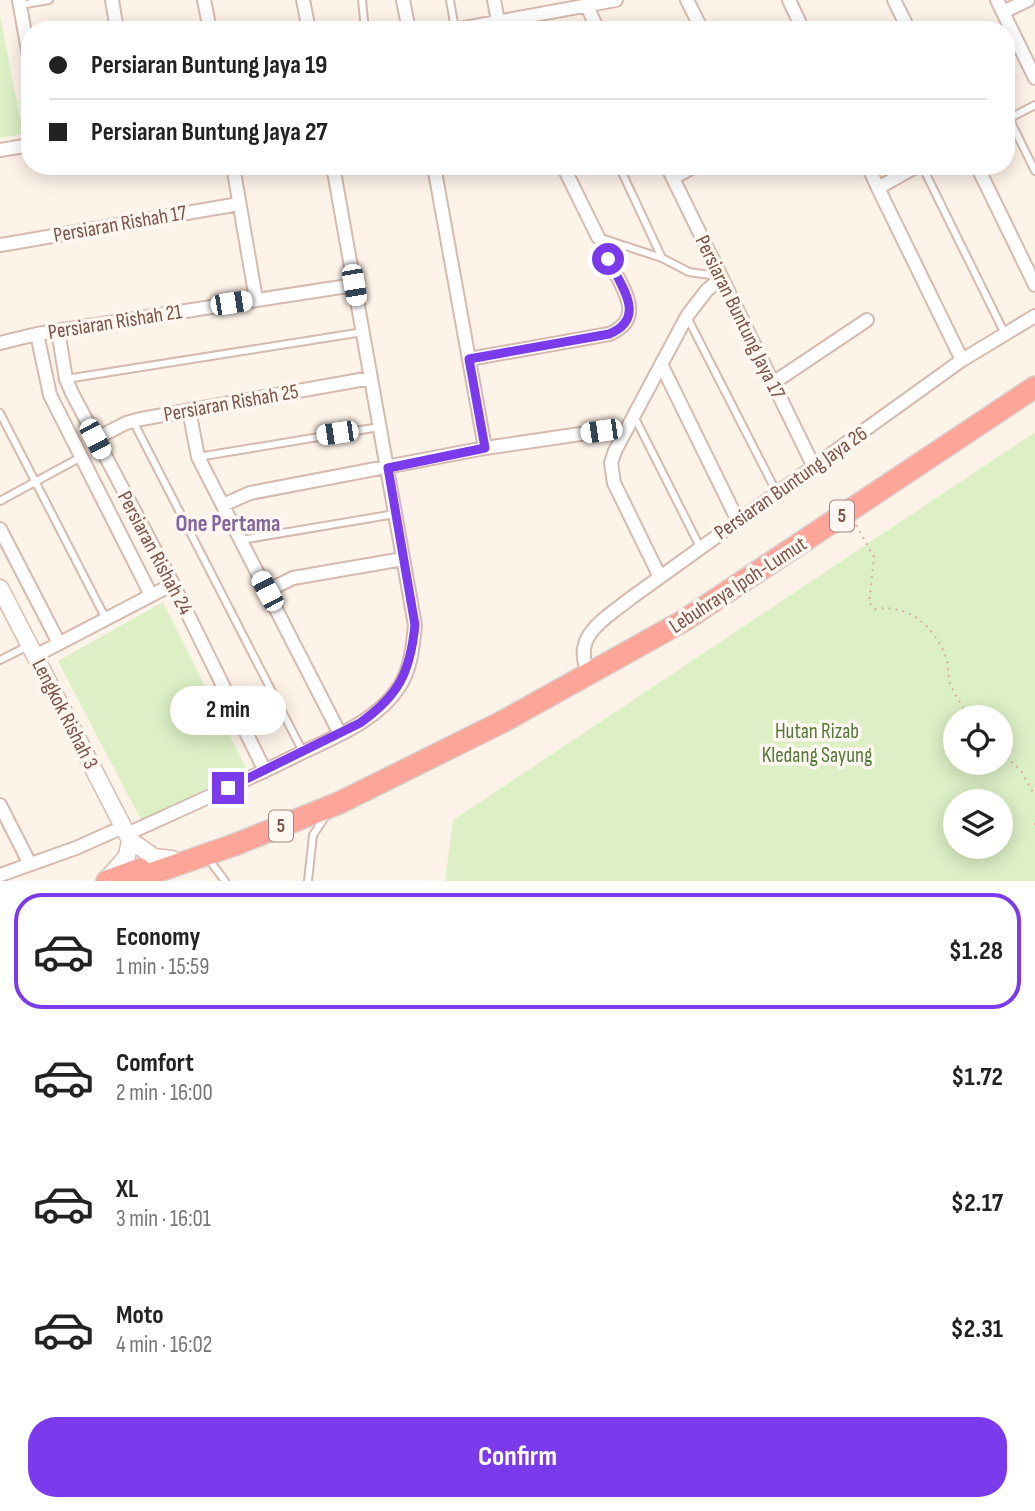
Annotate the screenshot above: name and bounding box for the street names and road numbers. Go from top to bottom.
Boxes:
street label: Persiaran Rishah 17 [51,200,189,248]
street label: Persiaran Buntung Jaya 17 [690,231,791,403]
street label: Persiaran Rishah 21 [46,299,184,345]
street label: Persiaran Rishah 25 [162,379,300,427]
street label: Persiaran Buntung Jaya 26 [710,421,872,545]
street label: Persiaran Rishah 24 [112,487,198,619]
road number: 5 [830,500,854,531]
street label: Lebuhraya Ipoh-Lumut [665,531,811,639]
street label: Lengkok Rishah 3 [27,655,103,773]
road number: 5 [269,810,293,842]

